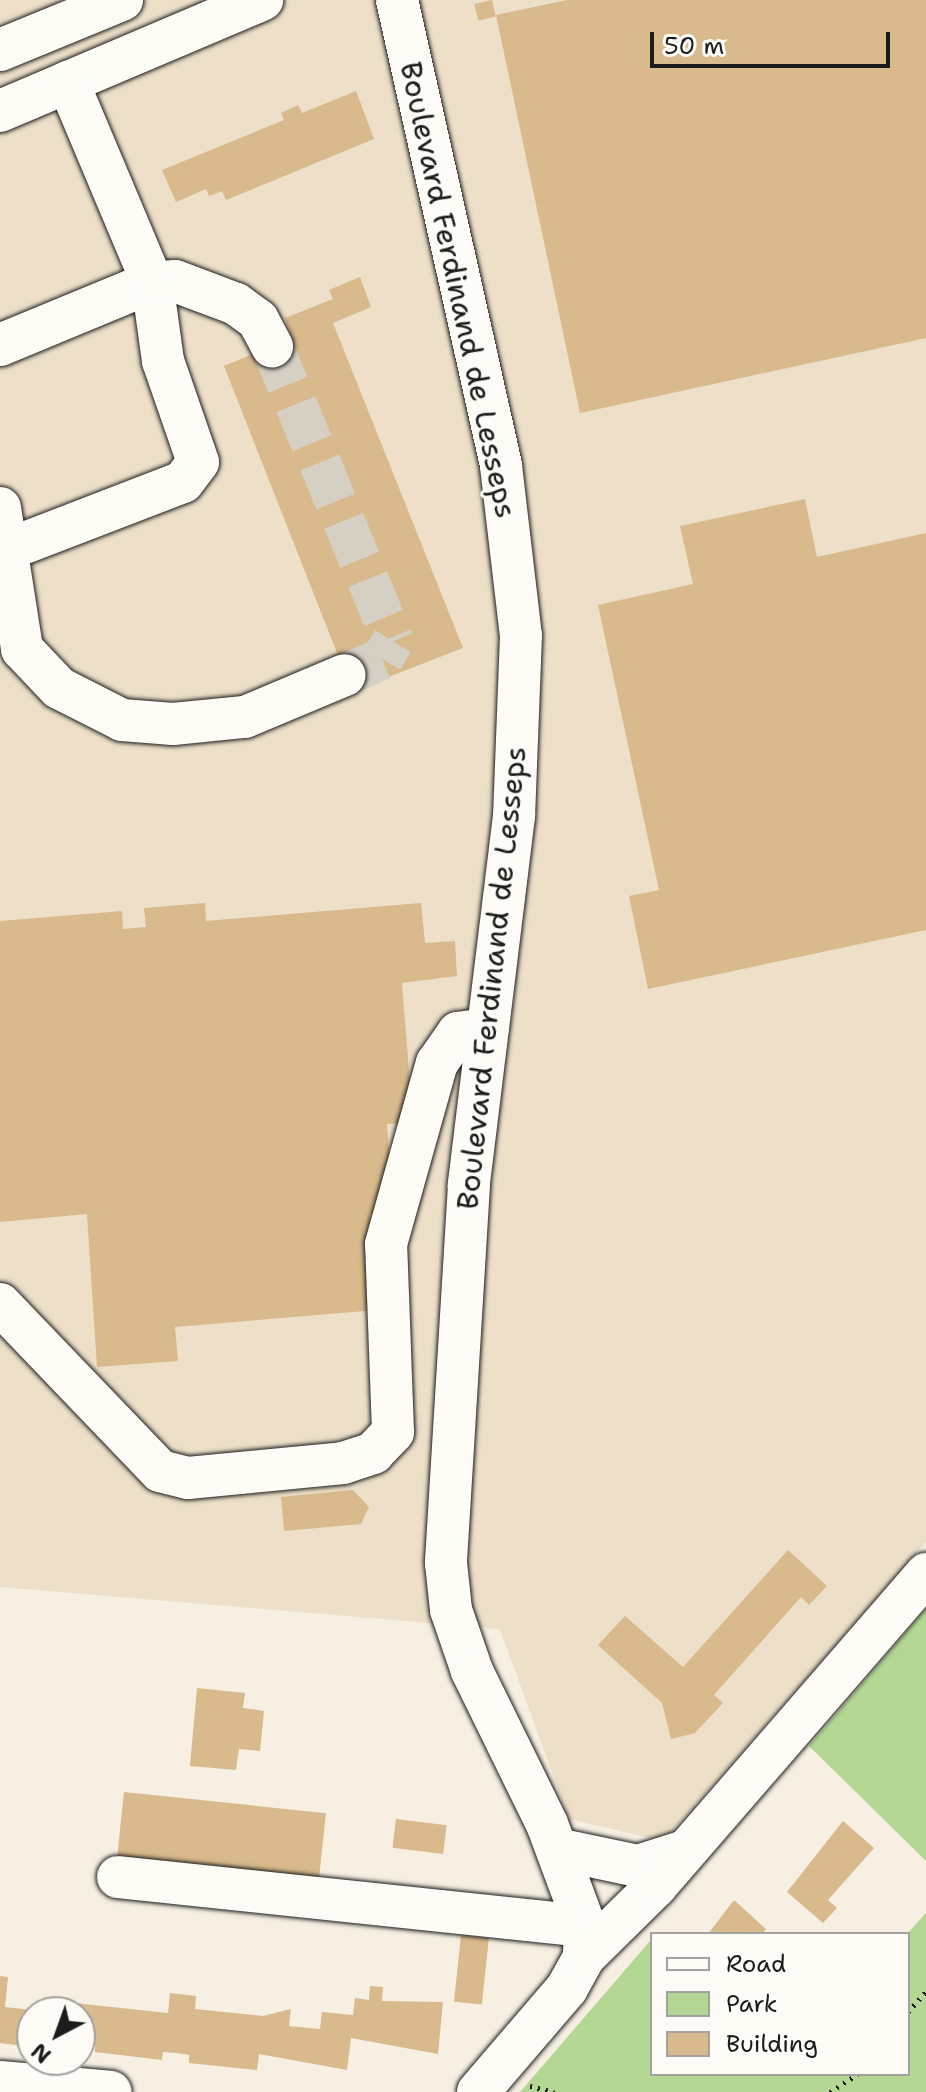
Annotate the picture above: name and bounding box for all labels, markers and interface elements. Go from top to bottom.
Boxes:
scale bar [654,16,894,66]
text: 50 m [664,30,724,62]
street label: Boulevard Ferdinand de Lesseps [392,58,524,522]
street label: Boulevard Ferdinand de Lesseps [450,745,534,1211]
legend [650,1932,910,2076]
text: Road [726,1948,786,1980]
text: Park [726,1988,778,2020]
north arrow [16,1996,96,2076]
text: Building [726,2028,818,2060]
text: N [25,2036,57,2070]

